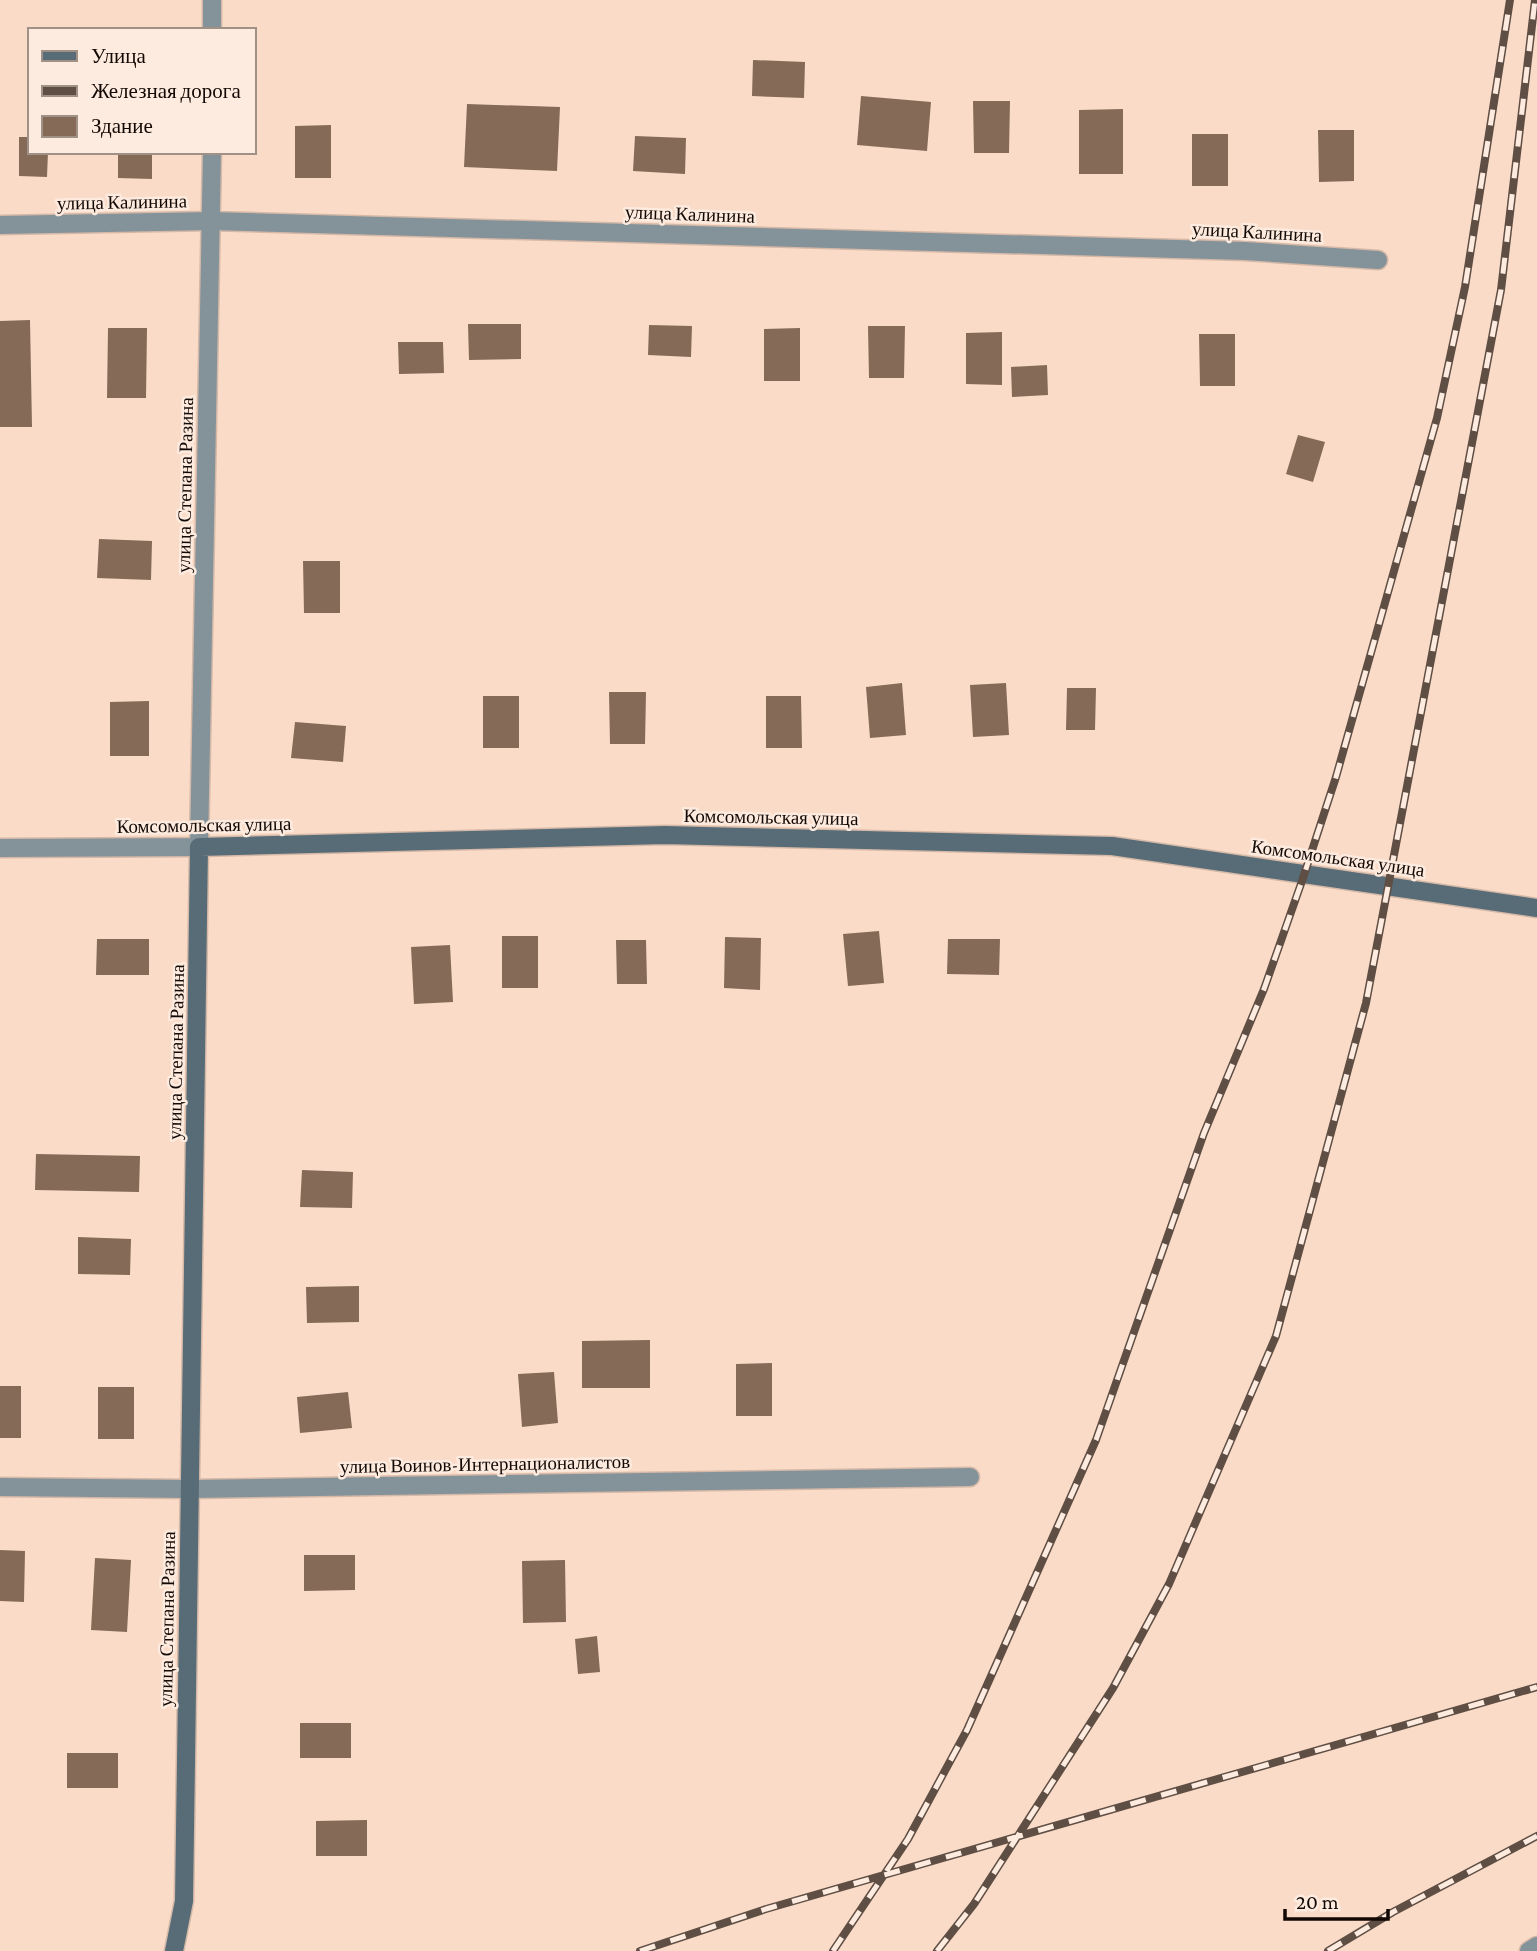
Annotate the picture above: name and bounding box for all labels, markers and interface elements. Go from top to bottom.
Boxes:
legend [28,28,256,154]
text: Улица [91,44,146,68]
text: Железная дорога [91,79,241,103]
text: Здание [91,114,153,138]
street label: улица Калинина [57,190,188,214]
street label: улица Калинина [625,201,756,227]
street label: улица Калинина [1191,218,1323,246]
street label: улица Степана Разина [173,396,197,573]
street label: Комсомольская улица [683,805,859,829]
street label: Комсомольская улица [116,813,292,837]
street label: Комсомольская улица [1250,835,1427,881]
street label: улица Степана Разина [164,963,188,1140]
street label: улица Воинов-Интернационалистов [340,1451,630,1477]
street label: улица Степана Разина [155,1530,179,1707]
scale bar [1285,1878,1388,1922]
text: 20 m [1296,1890,1339,1914]

